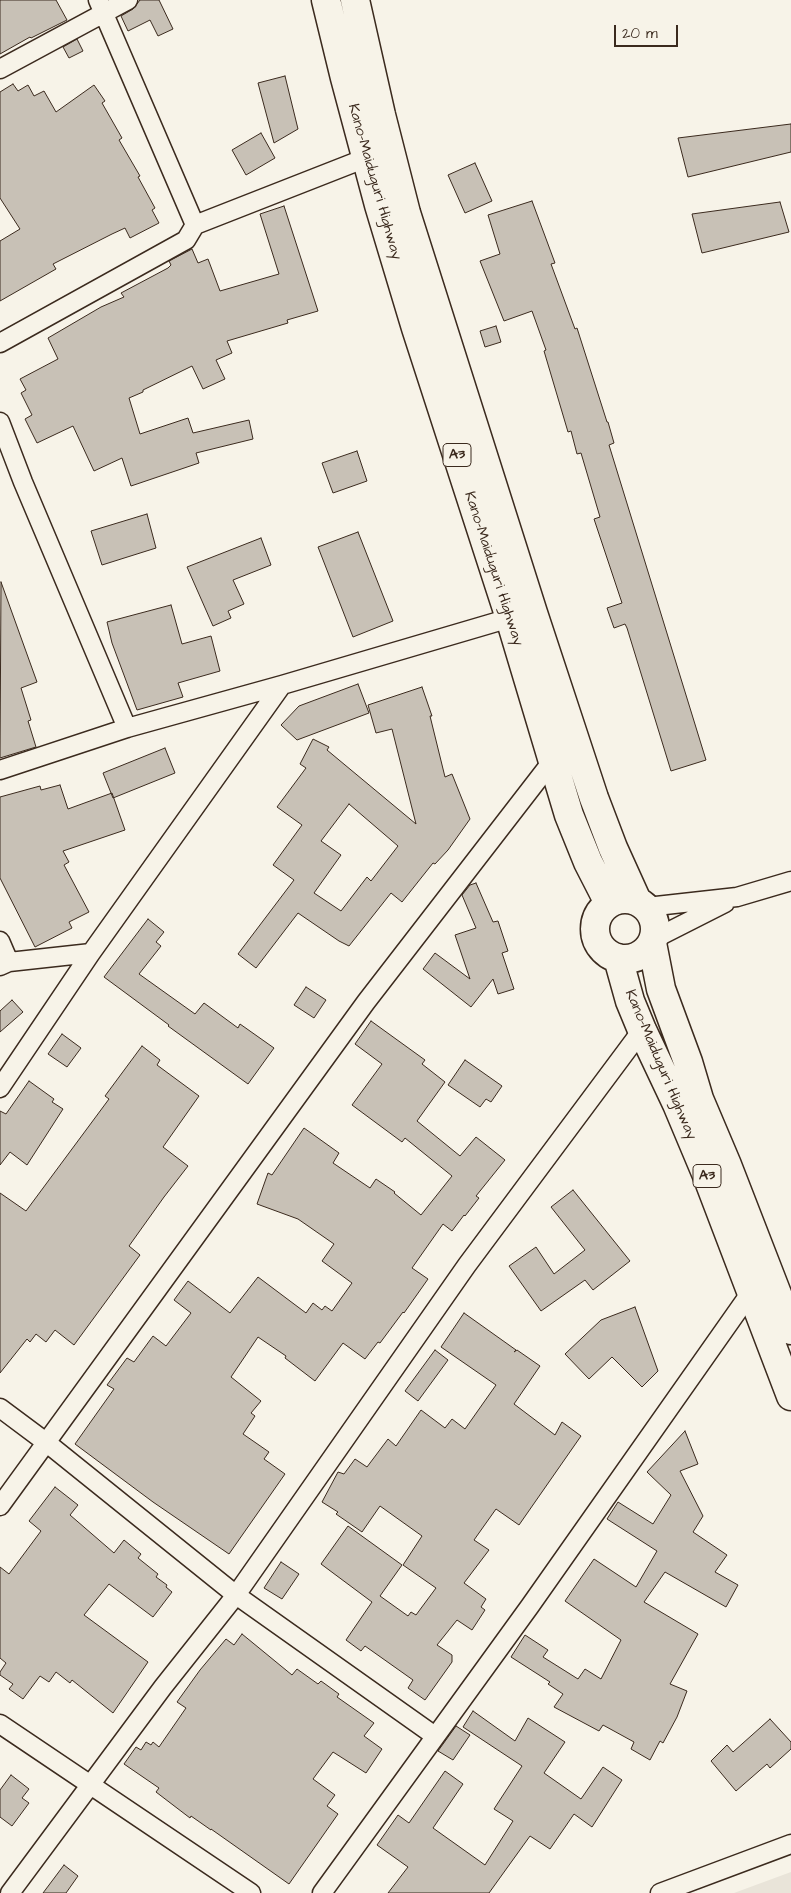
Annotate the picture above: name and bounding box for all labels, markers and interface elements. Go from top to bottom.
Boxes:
scale bar [616,15,680,47]
text: 20 m [622,23,658,44]
street label: Kano-Maiduguri Highway [343,102,405,262]
road number: A3 [443,444,471,466]
street label: Kano-Maiduguri Highway [460,489,526,649]
street label: Kano-Maiduguri Highway [620,987,700,1143]
road number: A3 [693,1164,721,1188]

